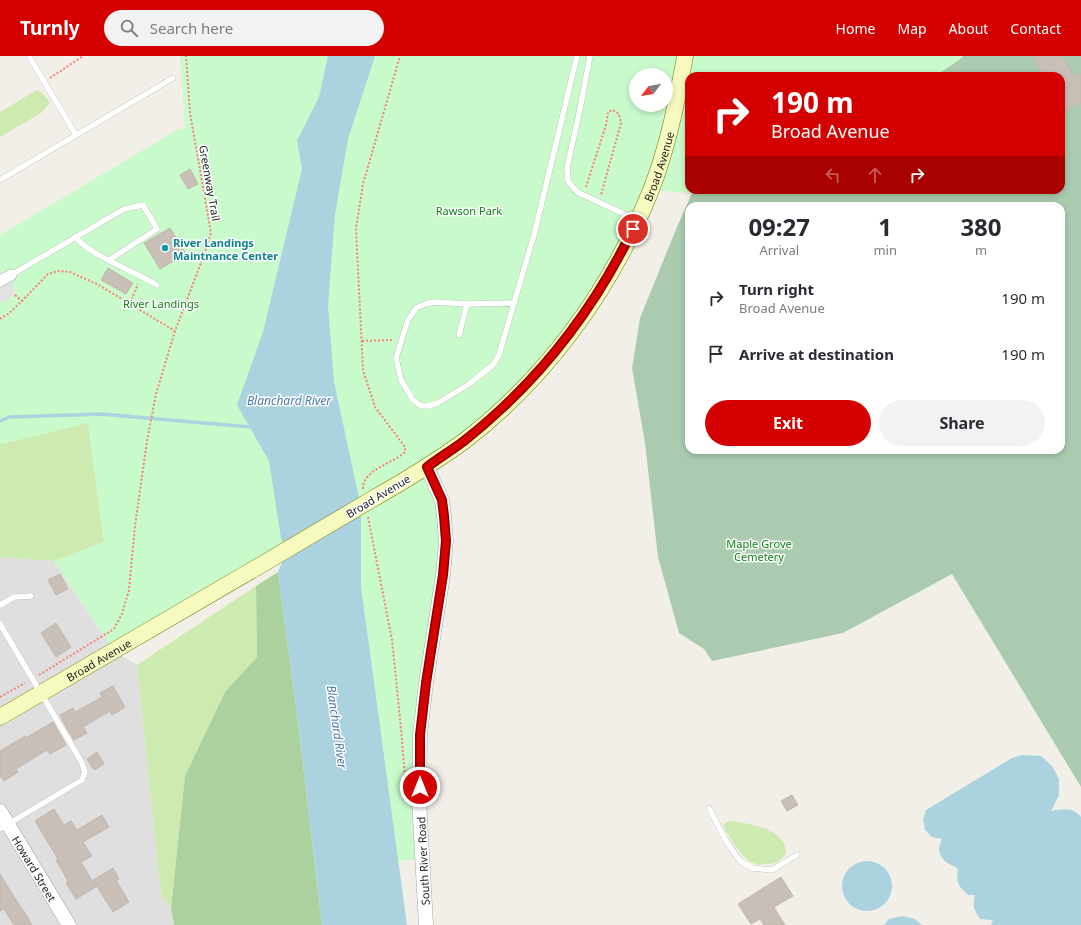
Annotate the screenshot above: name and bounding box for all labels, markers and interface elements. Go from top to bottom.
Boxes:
search box [104,10,384,46]
text: Turnly [20,15,80,41]
icon: search [118,17,140,39]
text: Search here [150,18,233,38]
text: Home [836,19,875,38]
text: Map [897,19,927,38]
text: About [949,19,988,38]
text: Contact [1010,19,1061,38]
north arrow [629,68,673,112]
map controls [629,68,673,112]
text: 190 m [771,83,854,121]
icon: right [705,88,757,140]
text: Broad Avenue [771,119,890,143]
street label: Broad Avenue [640,130,677,203]
street label: Greenway Trail [196,144,224,222]
icon: left [822,164,844,186]
icon: ahead [864,164,886,186]
icon: right [906,164,928,186]
park label: Rawson Park [436,203,502,218]
text: 09:27 [748,210,810,243]
text: 1 [878,210,892,243]
text: 380 [960,210,1002,243]
pin [616,212,650,246]
icon: arrive [622,218,644,240]
place label: River Landings Maintnance Center [173,235,278,263]
text: Arrival [759,241,799,259]
text: min [873,241,897,259]
text: m [975,241,987,259]
marker: River Landings Maintnance Center [160,243,170,253]
text: Turn right [739,279,814,299]
icon: right [705,287,727,309]
text: 190 m [1001,288,1045,308]
park label: River Landings [123,296,199,311]
text: Broad Avenue [739,299,825,317]
icon: arrive [705,343,727,365]
text: Arrive at destination [739,344,894,364]
text: 190 m [1001,344,1045,364]
water label: Blanchard River [247,392,332,409]
button: Exit [705,400,871,446]
button: Share [879,400,1045,446]
street label: Broad Avenue [343,471,413,521]
park label: Maple Grove Cemetery [726,536,792,564]
street label: Broad Avenue [63,635,134,684]
water label: Blanchard River [323,684,351,771]
position arrow [399,766,441,808]
street label: South River Road [413,816,433,906]
street label: Howard Street [9,833,60,904]

